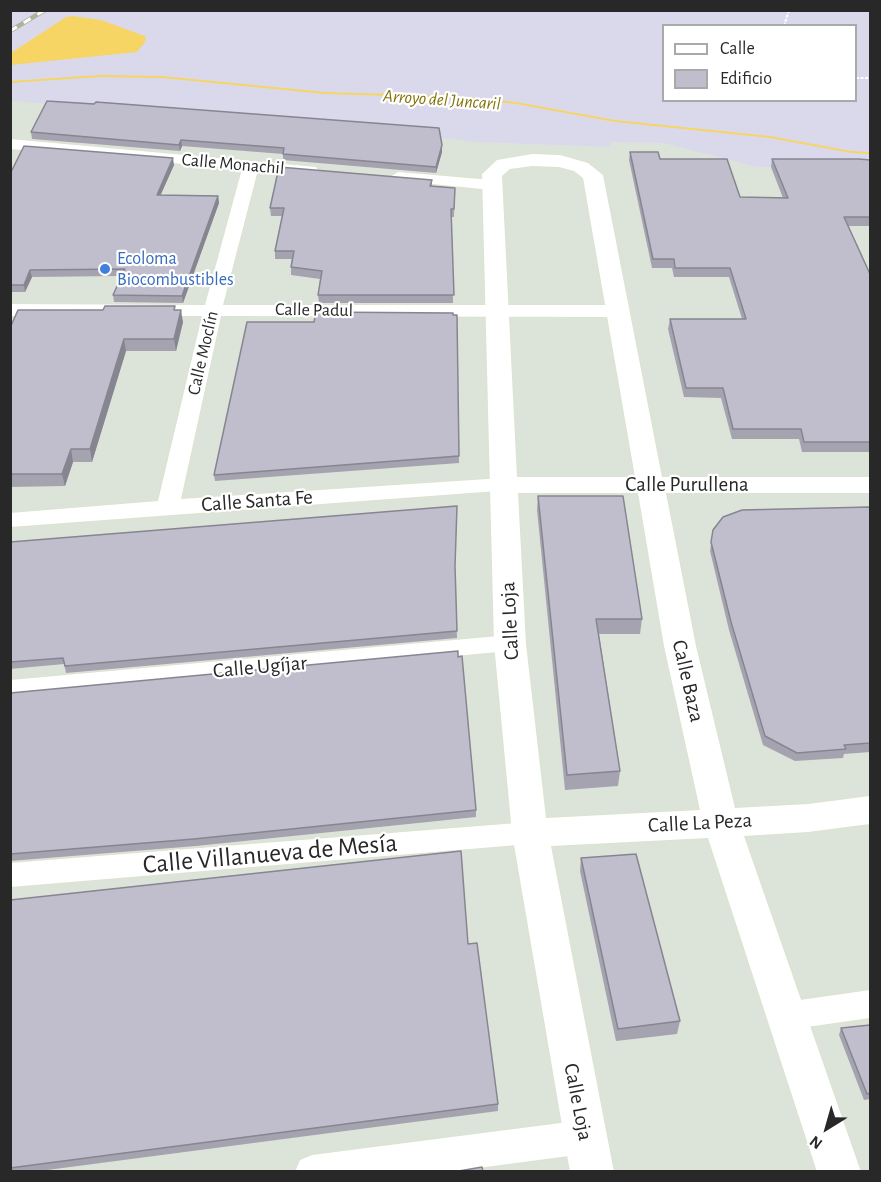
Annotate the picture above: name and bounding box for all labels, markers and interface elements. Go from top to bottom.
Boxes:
legend [662,24,857,102]
text: Calle [720,40,755,58]
text: Edificio [720,70,772,88]
water label: Arroyo del Juncaril [382,85,502,115]
street label: Calle Monachil [181,149,285,179]
place label: Ecoloma Biocombustibles [117,248,234,290]
marker: Ecoloma Biocombustibles [98,262,112,276]
street label: Calle Padul [275,299,353,321]
street label: Calle Moclín [183,309,223,397]
street label: Calle Purullena [625,472,749,498]
street label: Calle Santa Fe [200,485,314,517]
street label: Calle Loja [495,581,525,661]
street label: Calle Baza [666,637,710,725]
street label: Calle Ugíjar [212,650,308,684]
street label: Calle La Peza [647,808,753,838]
street label: Calle Villanueva de Mesía [141,827,399,881]
street label: Calle Loja [558,1061,598,1143]
north arrow [797,1098,857,1158]
text: N [807,1133,825,1152]

